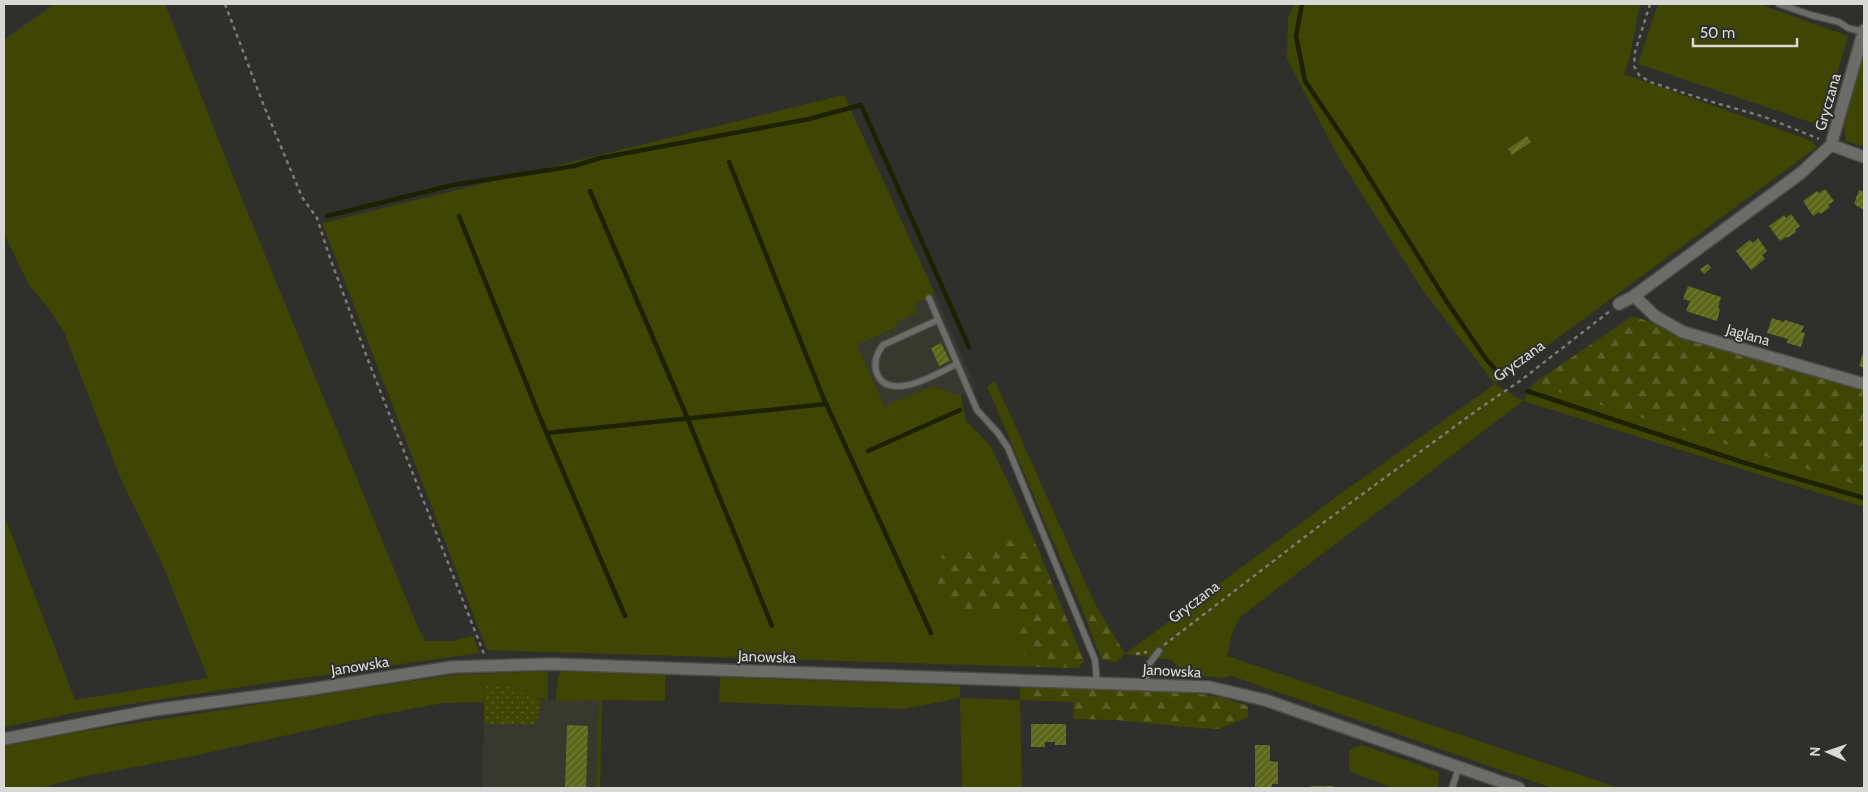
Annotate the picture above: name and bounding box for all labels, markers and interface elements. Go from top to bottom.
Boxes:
scale bar [1693,15,1797,47]
text: 50 m [1700,24,1735,42]
street label: Gryczana [1811,70,1845,133]
street label: Jaglana [1723,320,1773,350]
street label: Gryczana [1490,336,1549,386]
street label: Gryczana [1165,577,1224,627]
street label: Janowska [737,647,797,667]
street label: Janowska [329,652,391,680]
street label: Janowska [1141,660,1202,682]
north arrow [1803,727,1853,777]
text: N [1806,746,1824,757]

